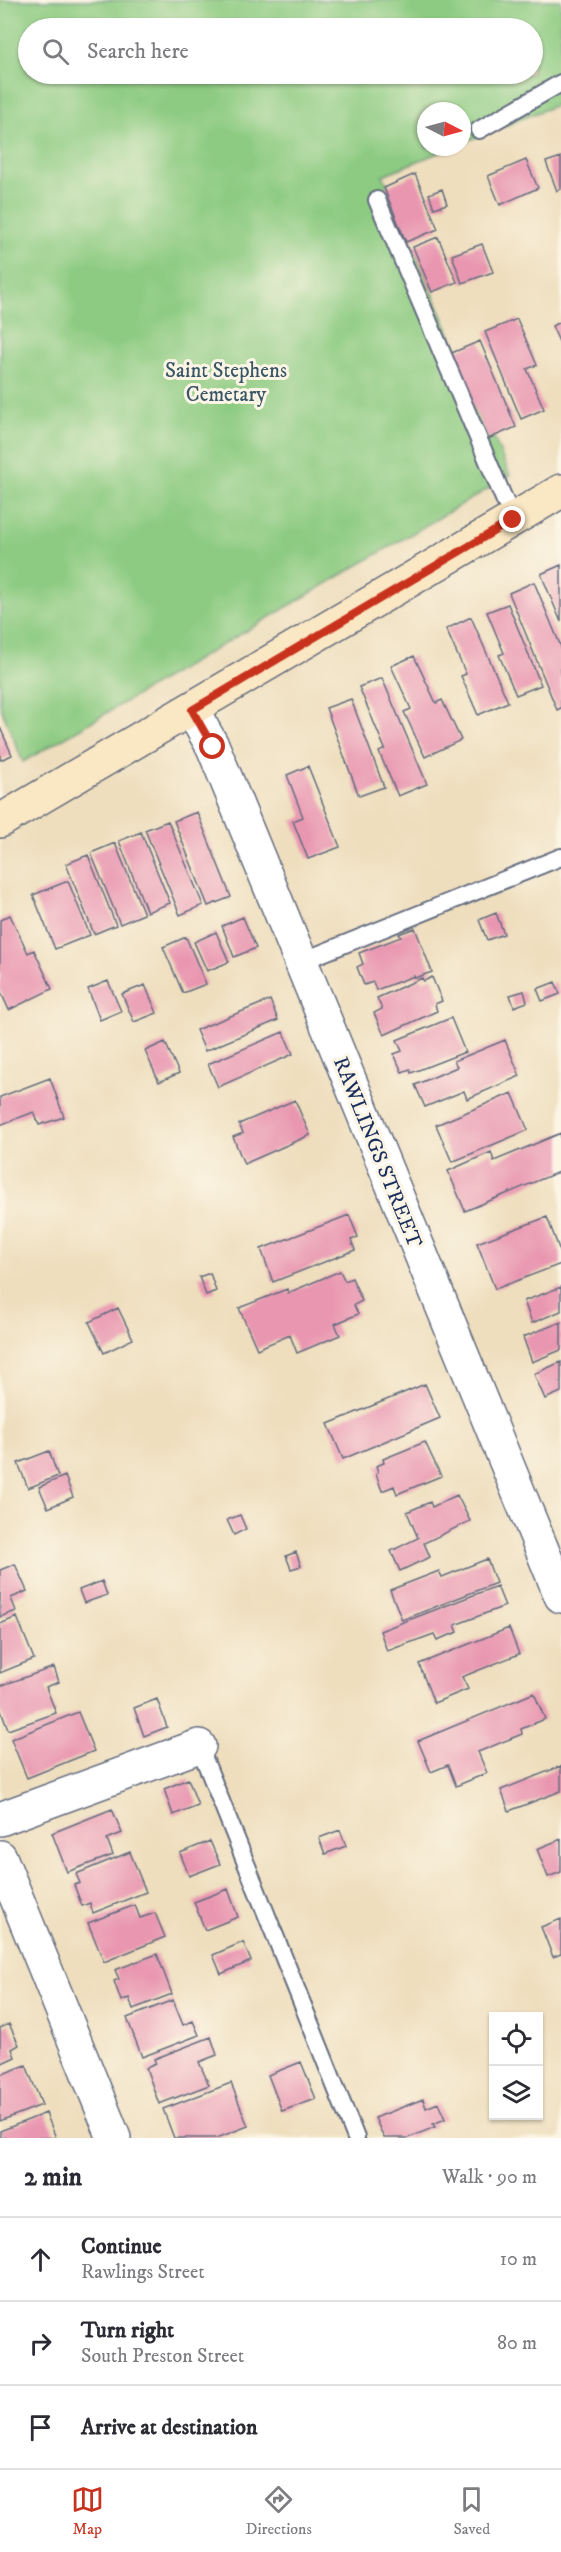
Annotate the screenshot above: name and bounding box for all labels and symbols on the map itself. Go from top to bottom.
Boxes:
north arrow [417,102,471,156]
park label: Saint Stephens Cemetary [165,358,287,408]
route end [499,506,525,532]
route start [199,733,225,759]
street label: RAWLINGS STREET [327,1053,427,1252]

